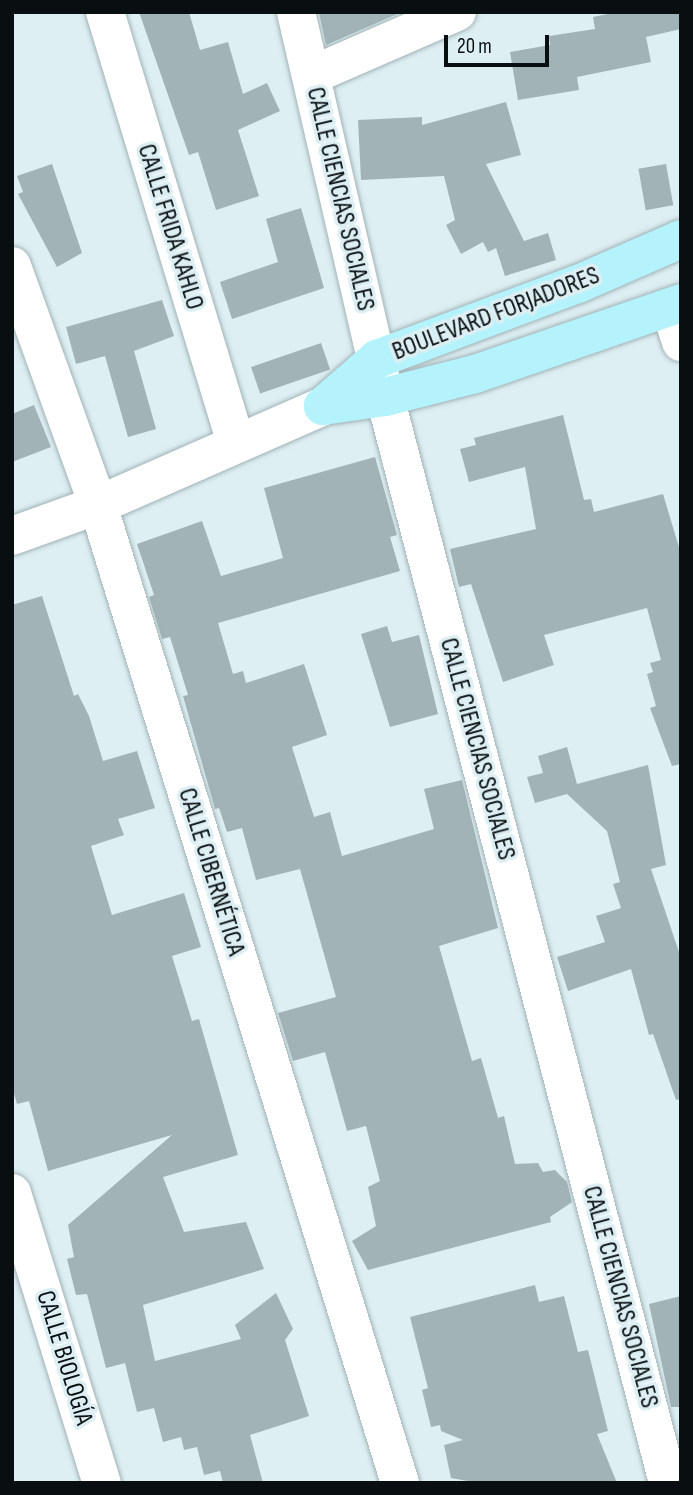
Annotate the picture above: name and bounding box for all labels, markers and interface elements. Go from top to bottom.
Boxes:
scale bar [448,21,553,65]
text: 20 m [457,34,492,59]
street label: CALLE CIENCIAS SOCIALES [299,84,381,314]
street label: CALLE FRIDA KAHLO [130,141,210,313]
street label: BOULEVARD FORJADORES [388,260,604,368]
street label: CALLE CIENCIAS SOCIALES [432,635,522,863]
street label: CALLE CIBERNÉTICA [171,784,251,960]
street label: CALLE CIENCIAS SOCIALES [575,1183,665,1411]
street label: CALLE BIOLOGÍA [29,1287,99,1429]

